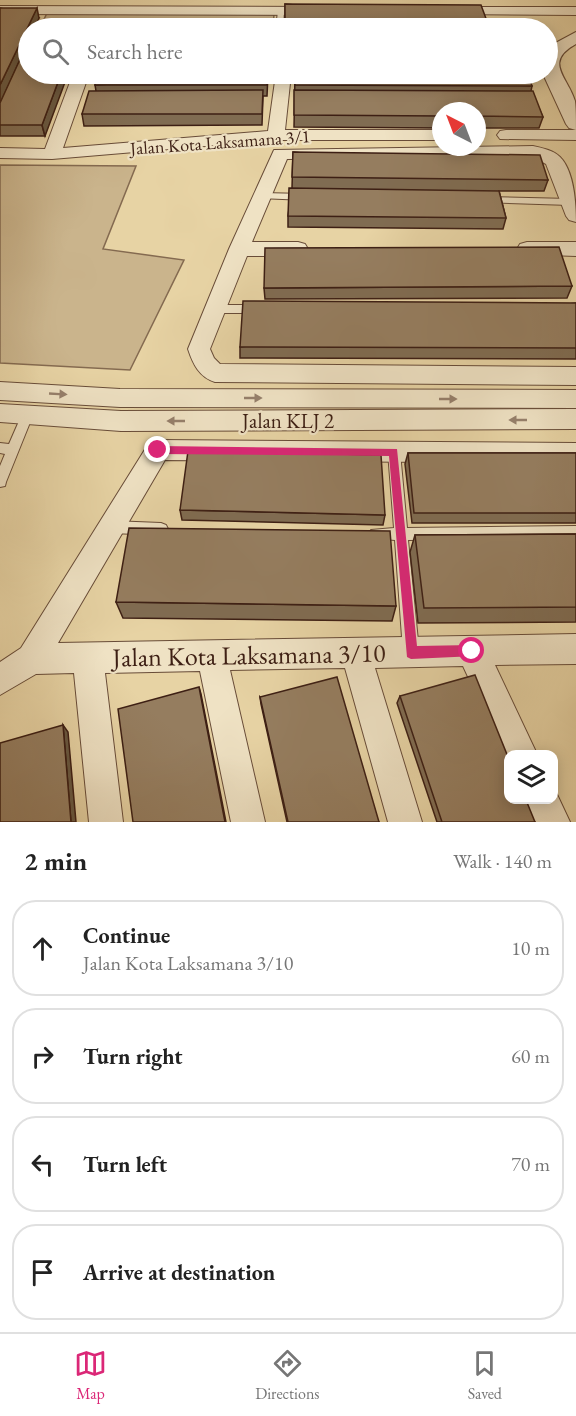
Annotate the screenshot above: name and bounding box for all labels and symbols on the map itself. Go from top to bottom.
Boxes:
north arrow [432,102,486,156]
street label: Jalan Kota Laksamana 3/1 [127,124,311,160]
one-way arrow [49,390,68,399]
one-way arrow [244,393,263,403]
one-way arrow [439,394,458,404]
street label: Jalan KLJ 2 [240,407,334,434]
one-way arrow [508,415,527,424]
one-way arrow [166,416,185,426]
route end [144,436,170,462]
street label: Jalan Kota Laksamana 3/10 [110,636,386,674]
route start [458,637,484,663]

